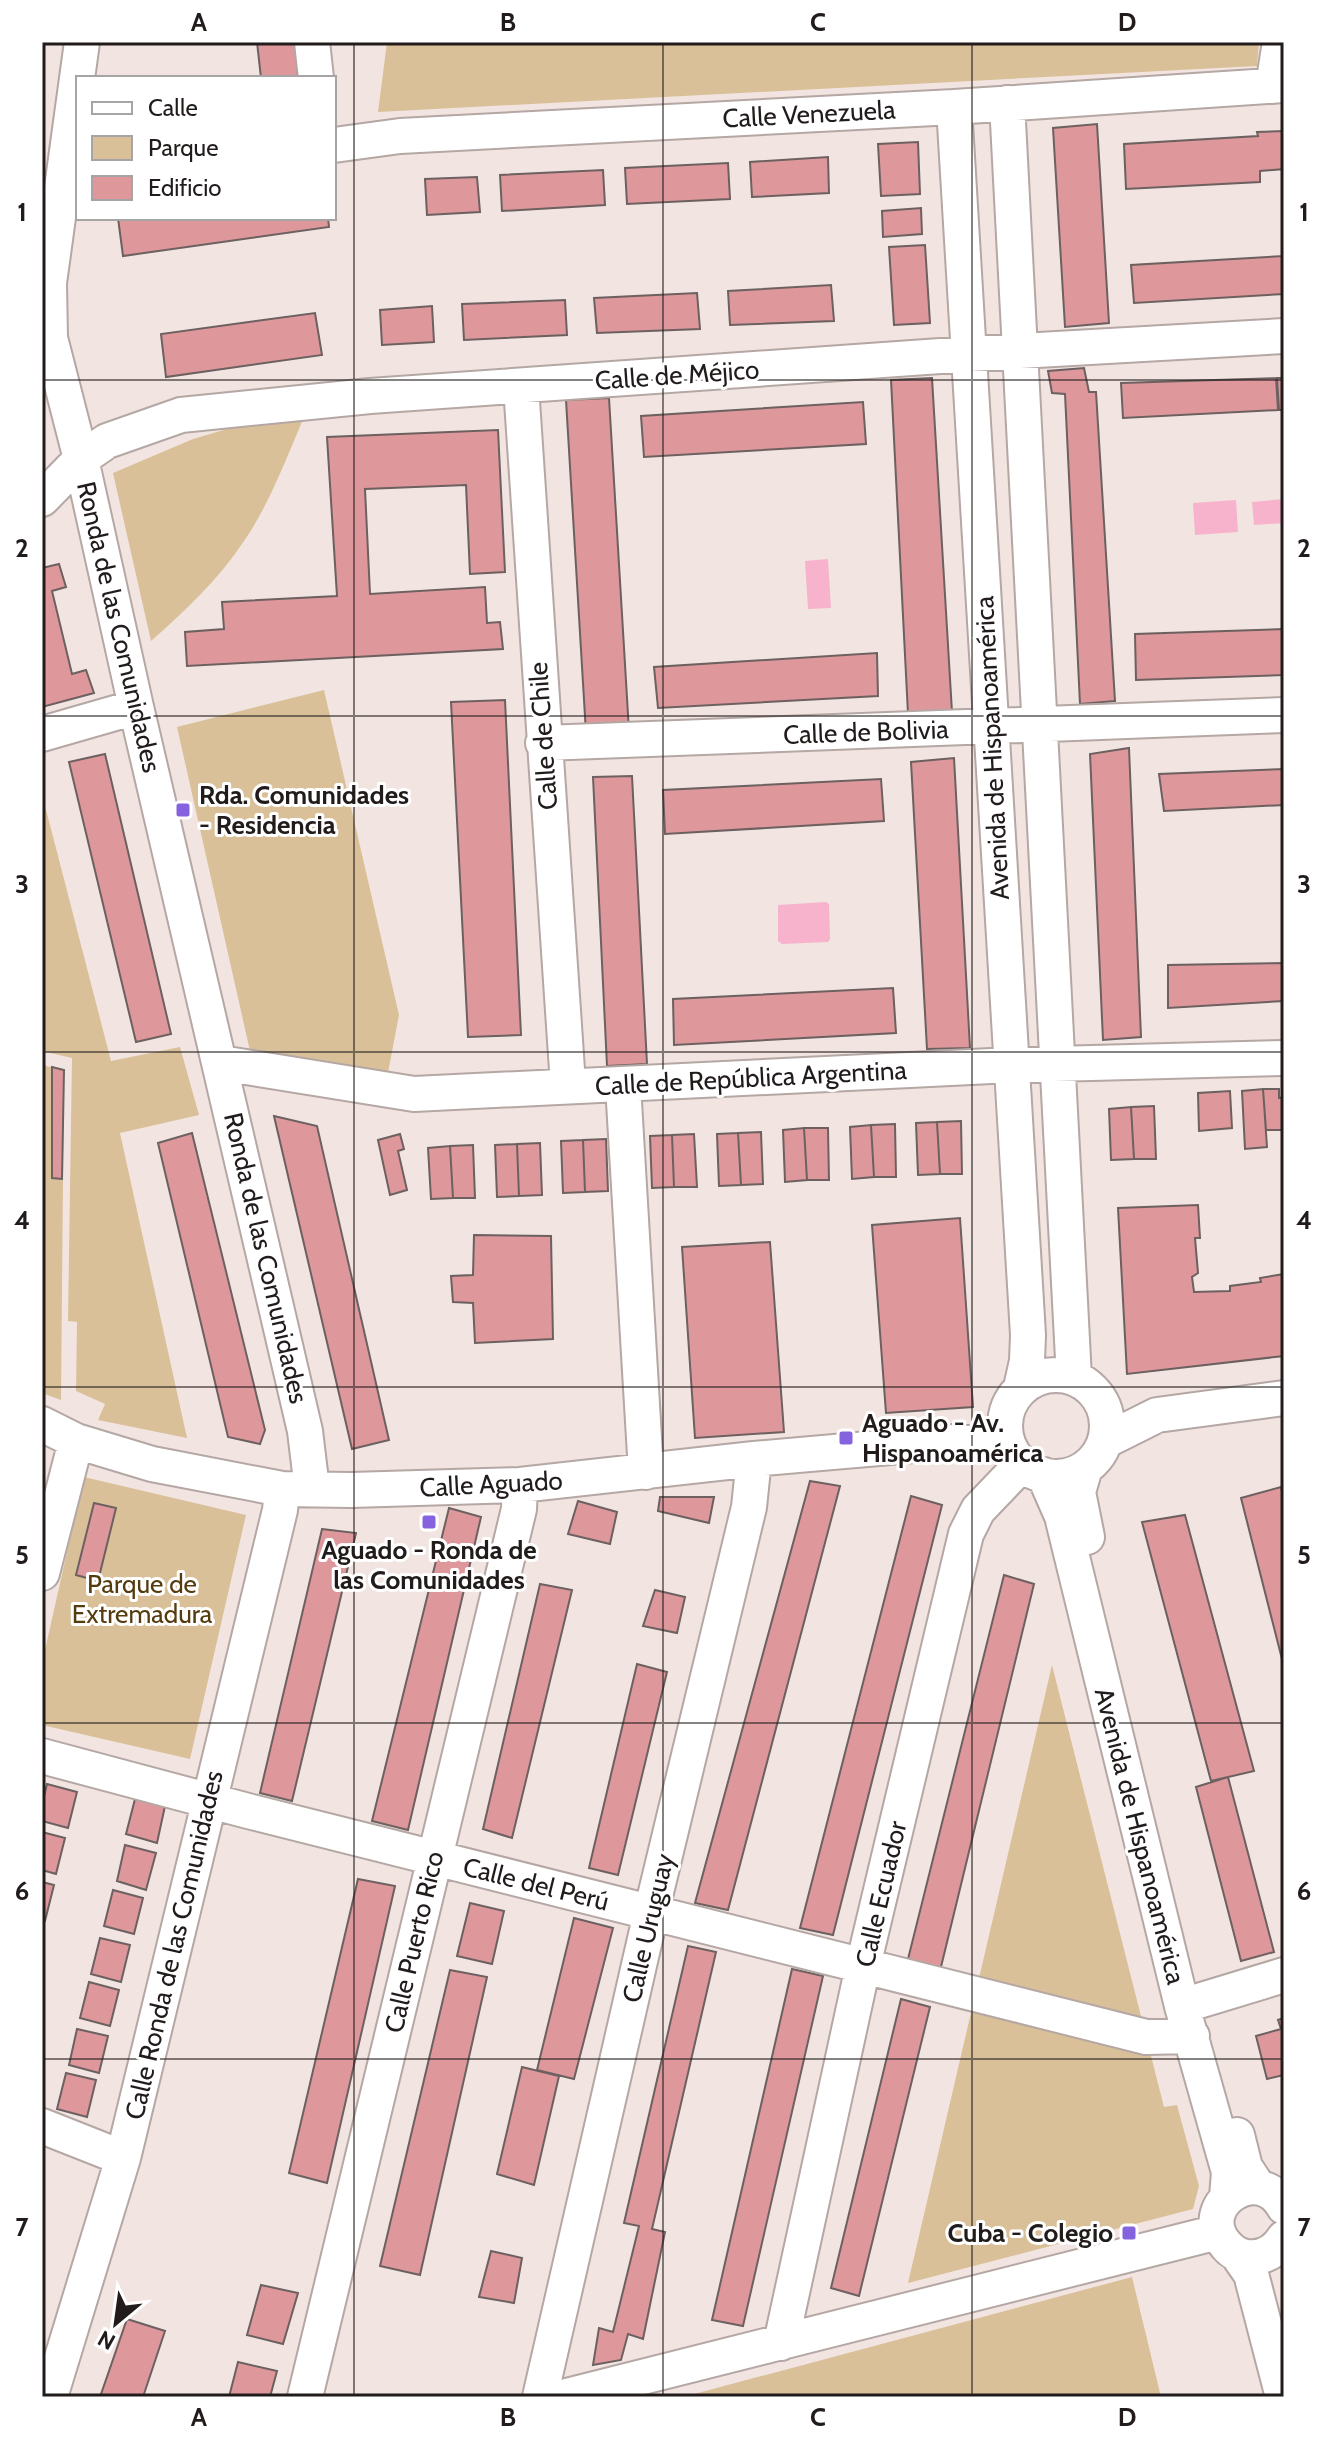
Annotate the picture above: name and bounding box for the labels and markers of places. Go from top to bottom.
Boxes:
place label: Rda. Comunidades - Residencia [199,779,409,841]
marker: Rda. Comunidades - Residencia [174,801,192,819]
place label: Aguado - Av. Hispanoamérica [862,1407,1044,1469]
marker: Aguado - Av. Hispanoamérica [837,1429,855,1447]
marker: Aguado - Ronda de las Comunidades [420,1513,438,1531]
place label: Aguado - Ronda de las Comunidades [321,1534,537,1596]
place label: Cuba - Colegio [948,2217,1113,2249]
marker: Cuba - Colegio [1120,2224,1138,2242]

